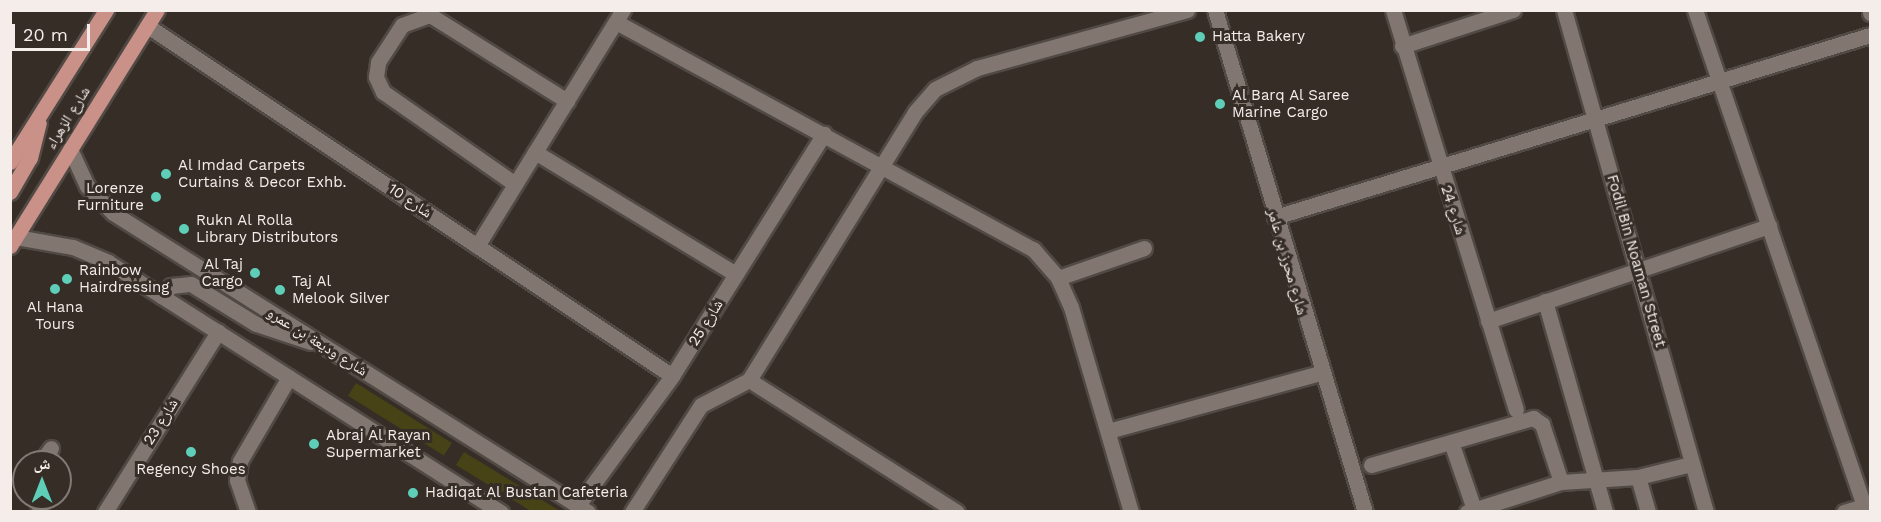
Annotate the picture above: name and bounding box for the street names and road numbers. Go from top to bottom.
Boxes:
street label: شارع الزهراء [42,83,94,153]
street label: Fodil Bin Noaman Street [1603,172,1669,350]
street label: شارع 10 [385,180,435,222]
street label: شارع 24 [1437,183,1469,237]
street label: شارع محرز بن عامر [1263,207,1311,317]
street label: شارع 25 [685,297,727,349]
street label: شارع وديعة بن عمرو [263,304,371,380]
street label: شارع 23 [140,396,182,448]

